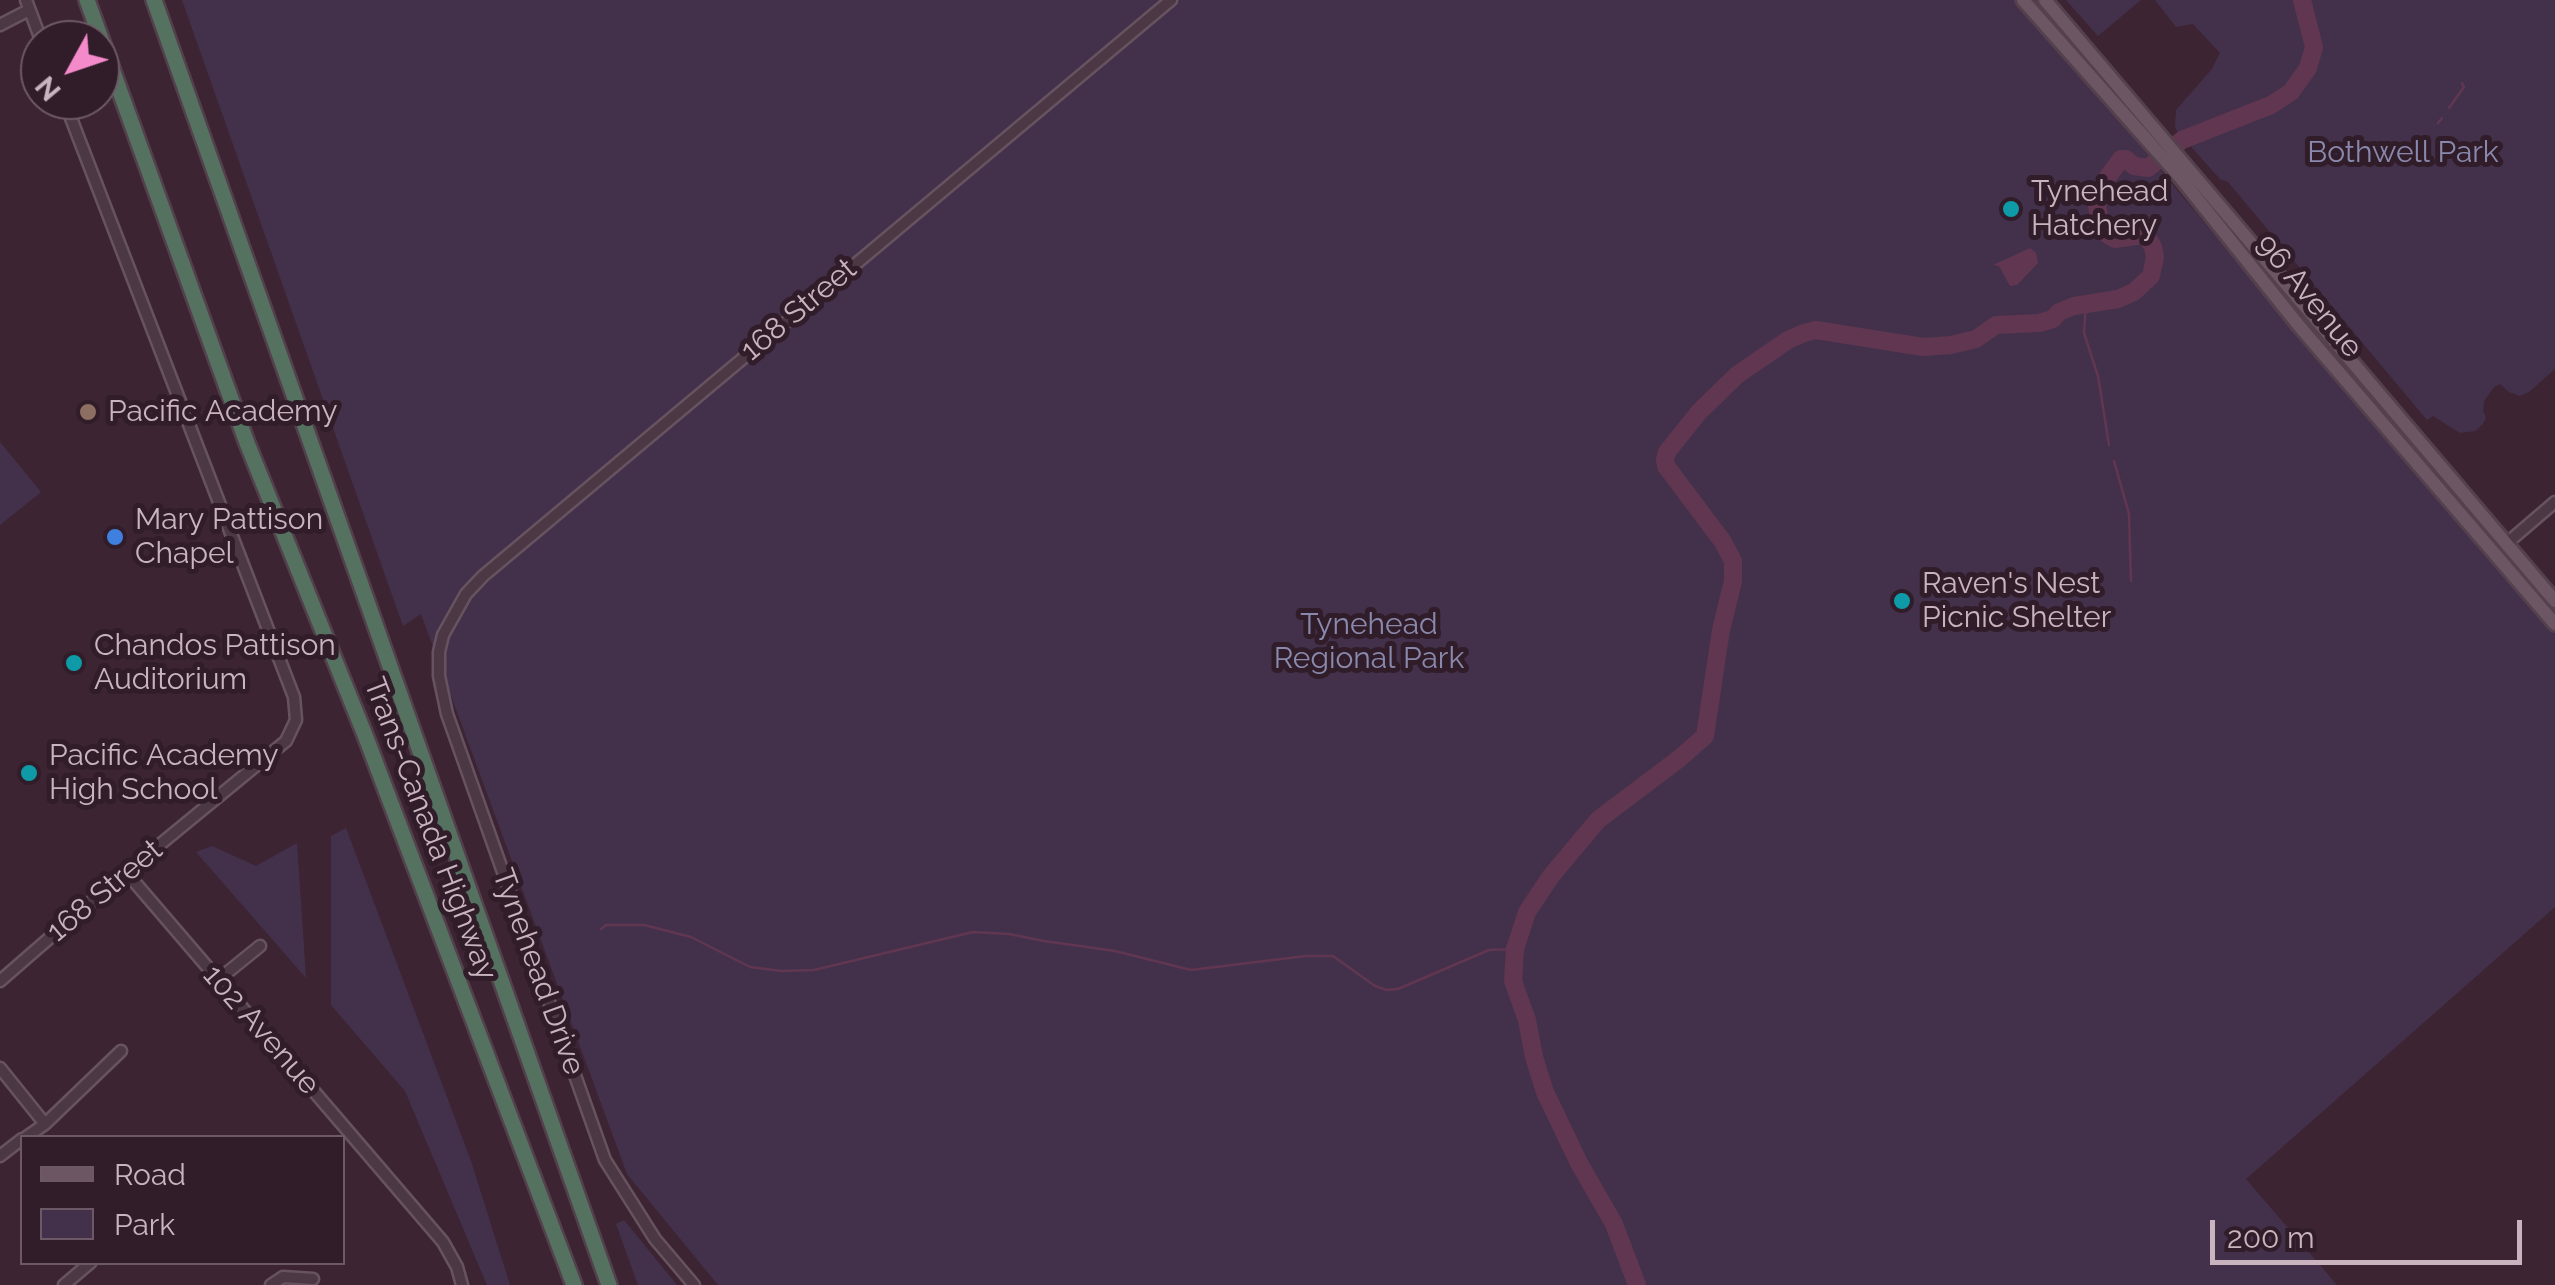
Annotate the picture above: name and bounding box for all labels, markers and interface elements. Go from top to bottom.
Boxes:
north arrow [20,20,120,120]
text: N [29,70,68,107]
park label: Bothwell Park [2307,135,2499,171]
place label: Tynehead Hatchery [2031,174,2168,244]
marker: Tynehead Hatchery [2000,198,2022,220]
street label: 96 Avenue [2248,227,2370,365]
street label: 168 Street [734,251,864,369]
place label: Pacific Academy [108,394,338,430]
marker: Pacific Academy [77,401,99,423]
place label: Mary Pattison Chapel [135,502,323,572]
marker: Mary Pattison Chapel [104,526,126,548]
place label: Raven's Nest Picnic Shelter [1922,566,2111,636]
marker: Raven's Nest Picnic Shelter [1891,590,1913,612]
park label: Tynehead Regional Park [1274,607,1464,678]
place label: Chandos Pattison Auditorium [94,628,336,698]
marker: Chandos Pattison Auditorium [63,652,85,674]
street label: Trans-Canada Highway [356,673,504,985]
place label: Pacific Academy High School [49,738,279,808]
marker: Pacific Academy High School [18,762,40,784]
street label: 168 Street [40,832,170,950]
street label: Tynehead Drive [484,864,592,1080]
street label: 102 Avenue [195,958,327,1102]
legend [20,1135,345,1265]
text: Road [114,1157,186,1192]
scale bar [2215,1200,2528,1262]
text: Park [114,1207,175,1242]
text: 200 m [2227,1220,2315,1255]

